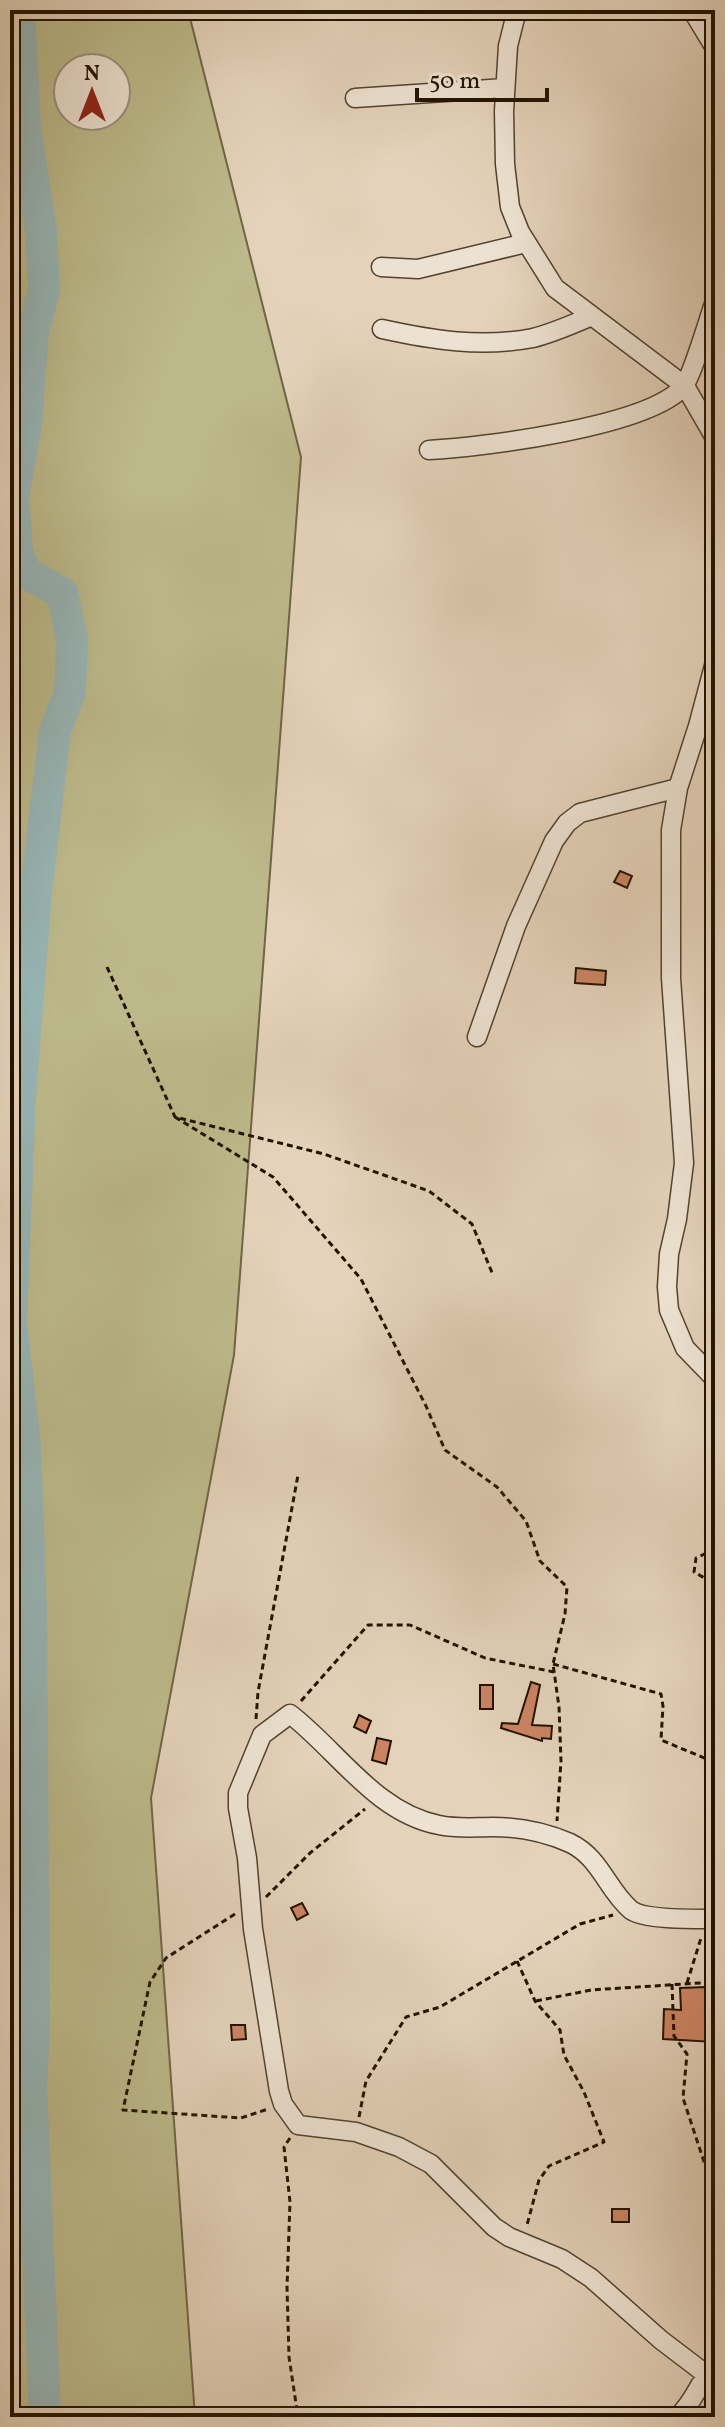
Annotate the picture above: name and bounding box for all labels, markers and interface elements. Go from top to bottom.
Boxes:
north arrow [52,52,132,132]
scale bar [417,52,547,102]
text: N [84,59,100,90]
text: 50 m [429,65,481,99]

